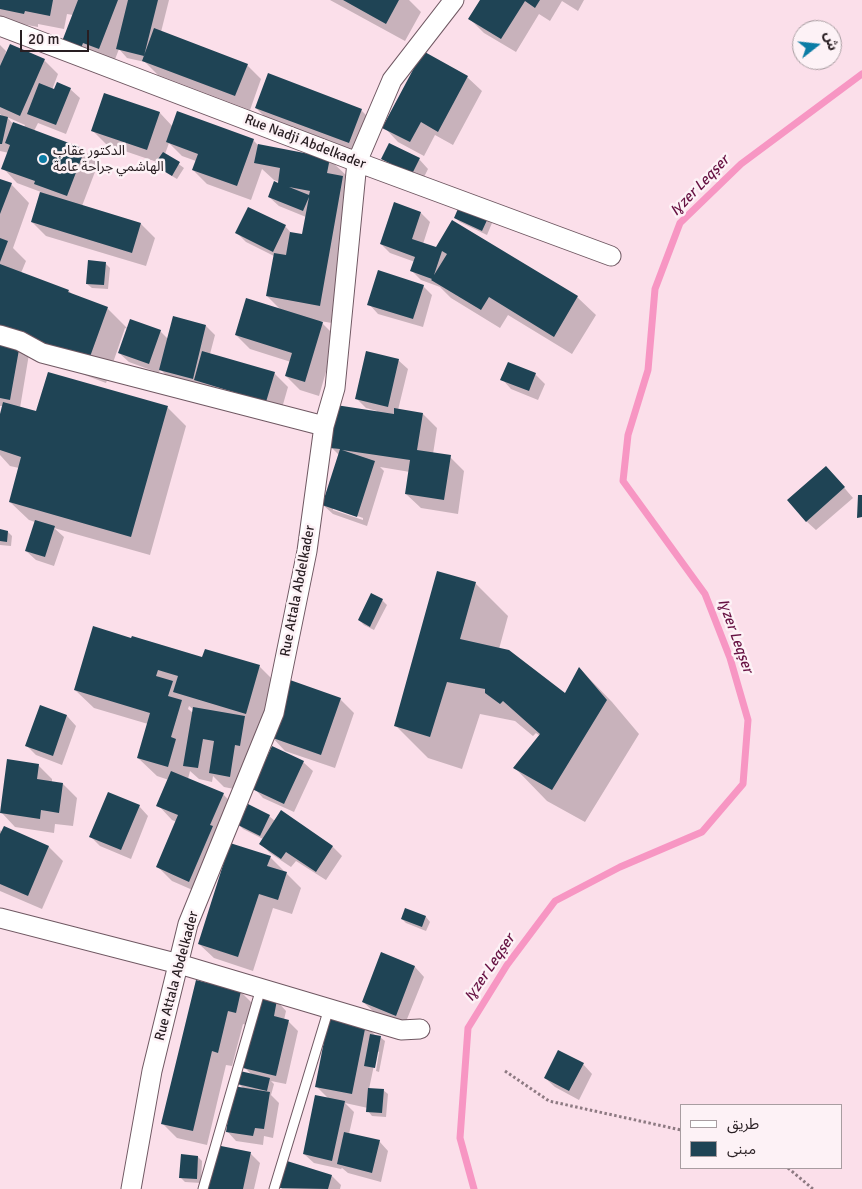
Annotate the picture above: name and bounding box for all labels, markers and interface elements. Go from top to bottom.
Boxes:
scale bar [22,20,91,52]
north arrow [792,20,842,70]
text: ش [820,29,842,53]
text: 20 m [28,30,59,48]
street label: Rue Nadji Abdelkader [242,111,368,173]
place label: الدكتور عقاب الهاشمي جراحة عامة [53,143,164,176]
water label: Iɣzer Leqṣer [667,152,733,220]
marker: الدكتور عقاب الهاشمي جراحة عامة [37,153,49,165]
street label: Rue Attala Abdelkader [277,524,319,658]
water label: Iɣzer Leqṣer [713,597,757,675]
street label: Rue Attala Abdelkader [152,909,202,1043]
water label: Iɣzer Leqṣer [461,931,519,1005]
legend [680,1104,842,1169]
text: طريق [727,1115,759,1133]
text: مبنى [727,1140,756,1158]

